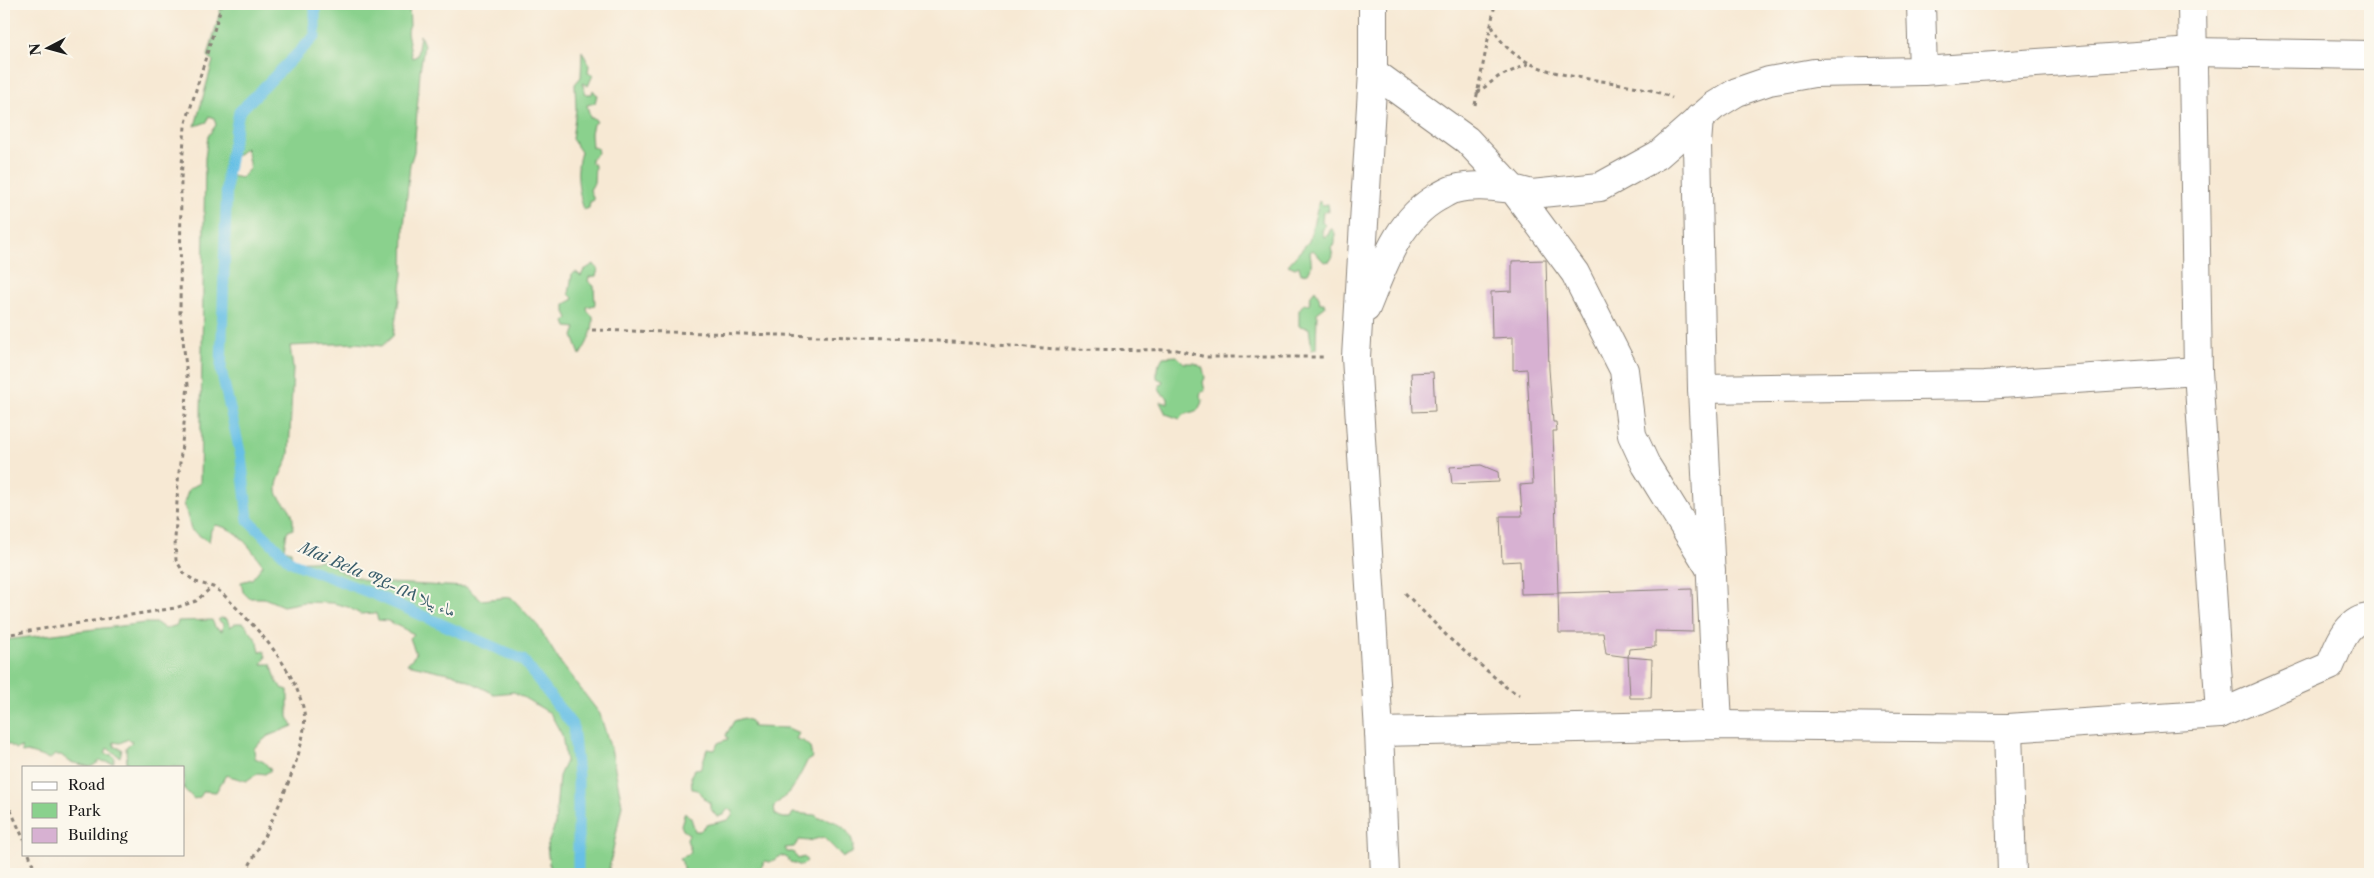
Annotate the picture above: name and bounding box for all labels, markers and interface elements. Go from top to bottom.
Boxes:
north arrow [22,22,72,72]
text: N [25,42,45,56]
water label: Mai Bela ማይ-በላ ماء بيلا [294,536,460,622]
legend [22,766,185,856]
text: Road [68,775,105,794]
text: Park [68,801,102,820]
text: Building [68,825,128,844]

